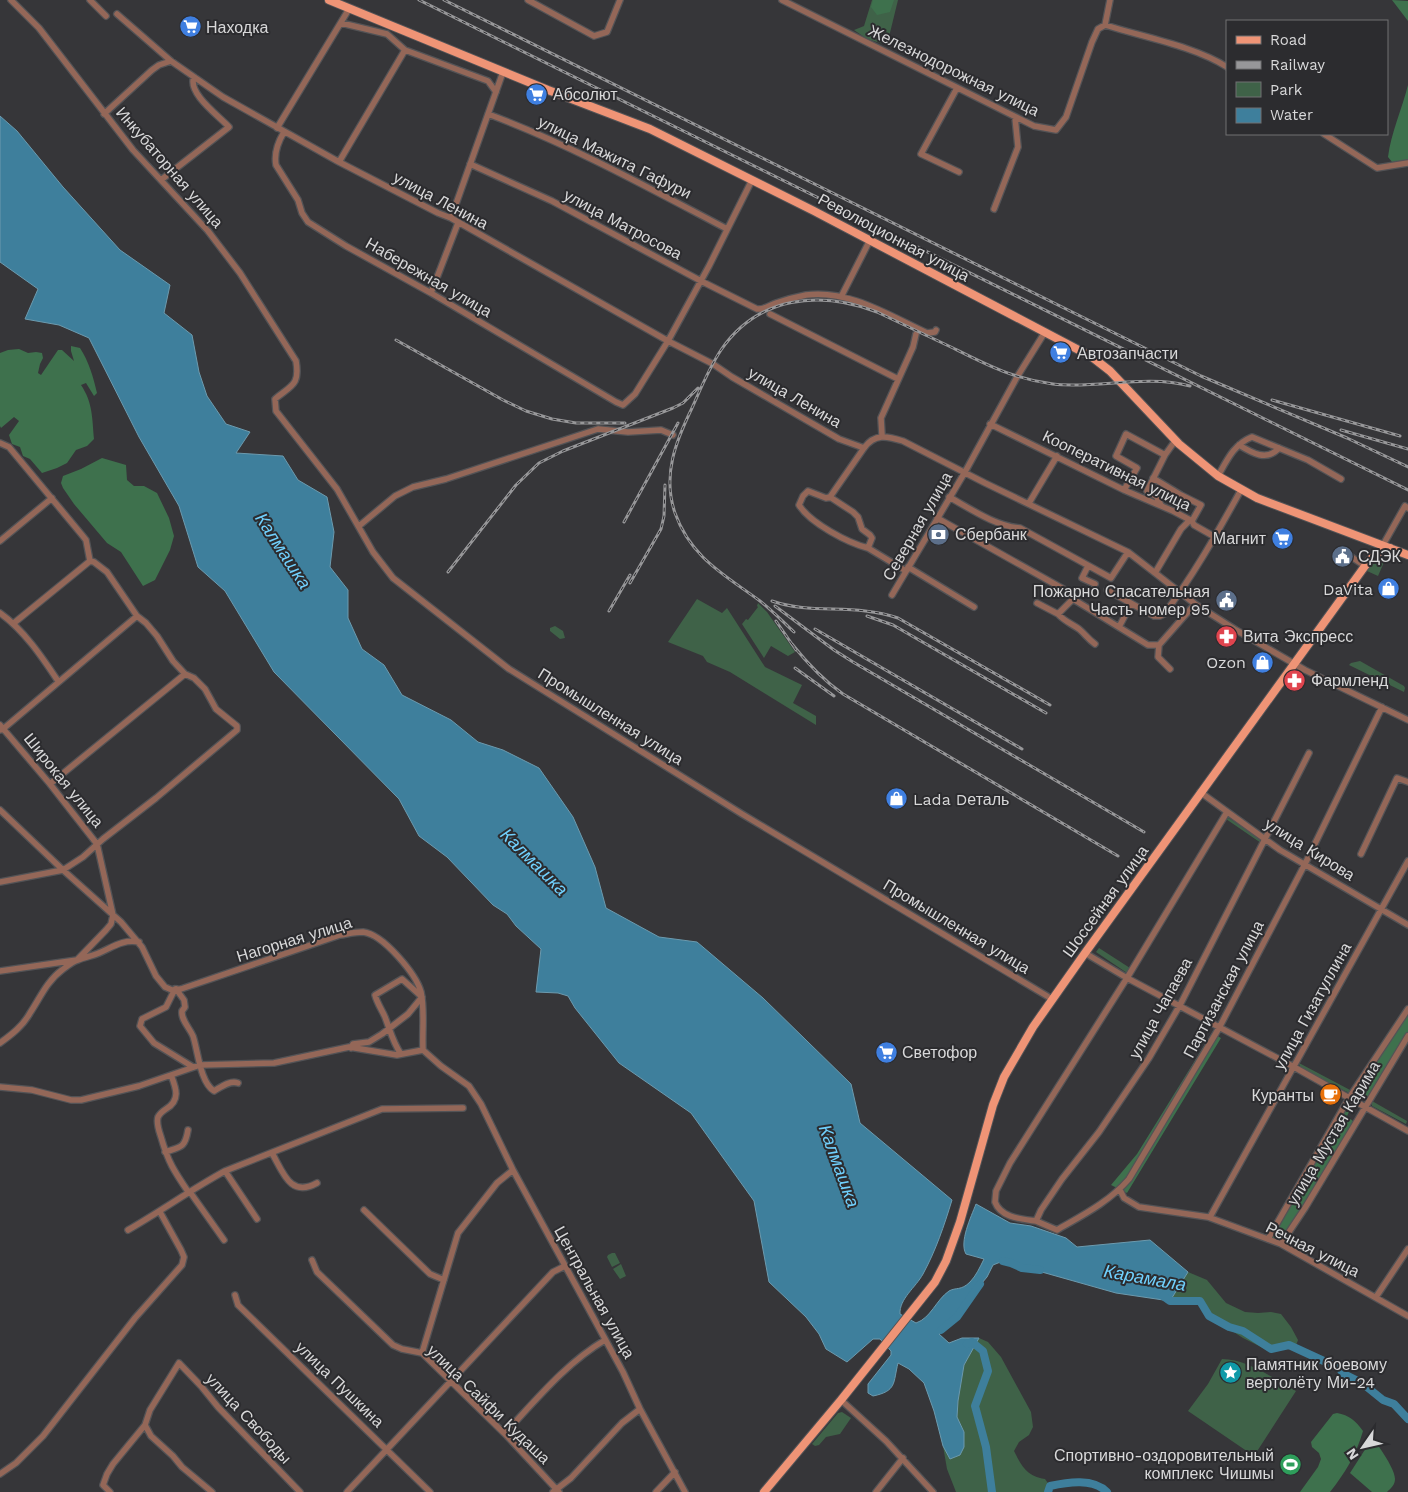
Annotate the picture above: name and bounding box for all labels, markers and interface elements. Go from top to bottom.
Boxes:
supermarket icon: Находка [178,15,202,39]
place label: Находка [206,18,269,37]
legend [1226,20,1388,135]
street label: Железнодорожная улица [865,21,1042,120]
text: Road [1270,31,1307,49]
text: Railway [1270,56,1325,74]
text: Park [1270,81,1303,99]
supermarket icon: Абсолют [525,82,549,106]
place label: Абсолют [553,85,618,104]
street label: Инкубаторная улица [112,103,227,232]
text: Water [1270,106,1313,124]
street label: улица Мажита Гафури [535,112,695,203]
street label: улица Ленина [390,168,491,233]
street label: улица Матросова [561,185,685,264]
street label: Революционная улица [815,189,973,285]
street label: Набережная улица [362,234,495,321]
supermarket icon: Автозапчасти [1049,341,1073,365]
place label: Автозапчасти [1077,344,1178,363]
street label: улица Ленина [745,363,845,432]
street label: Кооперативная улица [1039,426,1194,515]
street label: Северная улица [879,468,956,584]
water label: Калмашка [251,509,316,593]
bank icon: Сбербанк [927,522,951,546]
place label: Сбербанк [955,525,1028,544]
supermarket icon: Магнит [1270,526,1294,550]
place label: Магнит [1213,529,1267,548]
public building icon: СДЭК [1330,544,1354,568]
place label: СДЭК [1358,547,1402,566]
shop icon: DaVita [1377,577,1401,601]
place label: DaVita [1323,580,1373,599]
place label: Пожарно Спасательная Часть номер 95 [1033,582,1210,619]
public building icon: Пожарно Спасательная Часть номер 95 [1214,588,1238,612]
pharmacy icon: Вита Экспресс [1215,624,1239,648]
place label: Вита Экспресс [1243,627,1353,646]
shop icon: Ozon [1250,650,1274,674]
place label: Ozon [1206,653,1246,672]
street label: Промышленная улица [535,664,687,769]
pharmacy icon: Фармленд [1283,668,1307,692]
place label: Фармленд [1311,671,1389,690]
street label: Широкая улица [20,729,107,831]
shop icon: Lada Dеталь [885,787,909,811]
place label: Lada Dеталь [913,790,1009,809]
street label: улица Кирова [1261,814,1358,885]
water label: Калмашка [496,824,572,900]
street label: Шоссейная улица [1059,842,1152,961]
street label: Промышленная улица [880,875,1034,978]
street label: Нагорная улица [234,913,354,966]
street label: Партизанская улица [1179,917,1268,1061]
street label: улица Гизатуллина [1270,939,1355,1073]
street label: улица Чапаева [1125,954,1196,1062]
supermarket icon: Светофор [874,1040,898,1064]
place label: Светофор [902,1043,977,1062]
street label: улица Мустая Карима [1283,1058,1384,1209]
cafe icon: Куранты [1318,1083,1342,1107]
place label: Куранты [1251,1086,1314,1105]
water label: Калмашка [815,1122,864,1210]
street label: Речная улица [1263,1218,1363,1281]
street label: Центральная улица [550,1223,639,1362]
water label: Карамала [1102,1260,1188,1295]
street label: улица Пушкина [292,1337,388,1431]
street label: улица Сайфи Кудаша [423,1341,554,1468]
place label: Памятник боевому вертолёту Ми-24 [1246,1355,1387,1392]
place icon: Памятник боевому вертолёту Ми-24 [1218,1361,1242,1385]
street label: улица Свободы [202,1369,295,1468]
north arrow [1338,1422,1388,1472]
text: N [1343,1445,1362,1463]
place label: Спортивно-оздоровительный комплекс Чишмы [1054,1446,1274,1483]
sports icon: Спортивно-оздоровительный комплекс Чишмы [1278,1452,1302,1476]

